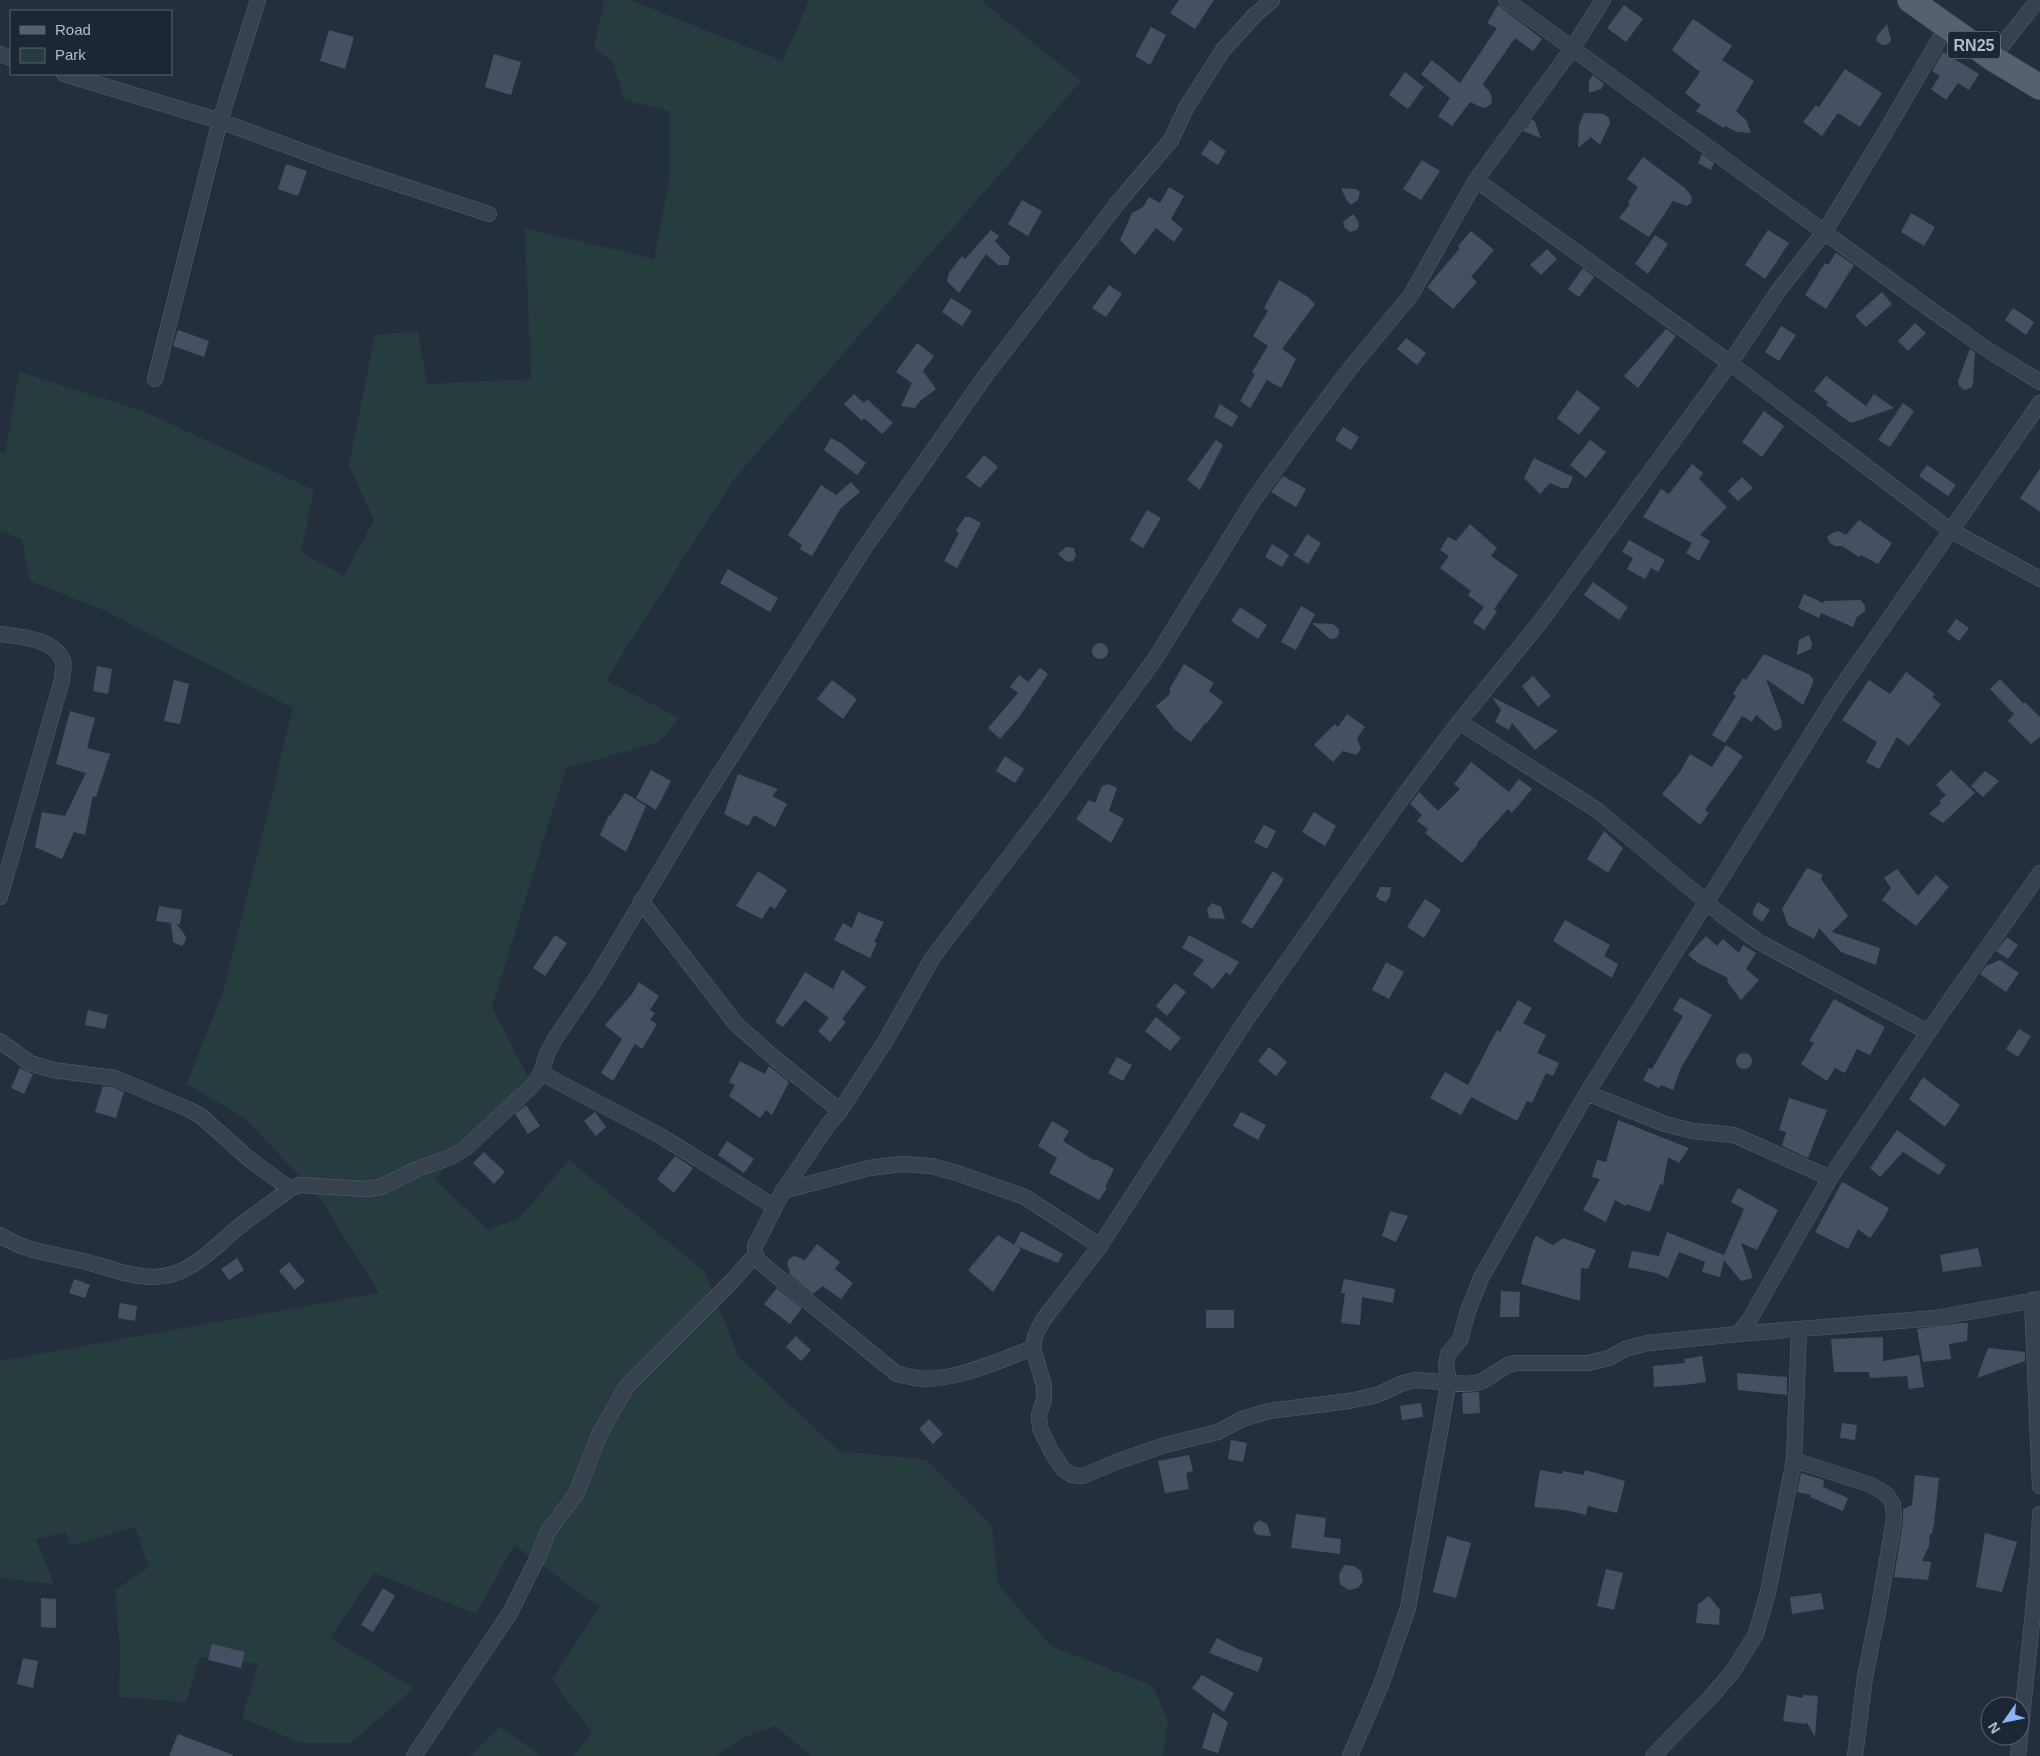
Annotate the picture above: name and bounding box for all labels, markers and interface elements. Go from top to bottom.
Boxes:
legend [10,10,172,75]
text: Road [55,21,91,38]
road number: RN25 [1948,32,2000,58]
text: Park [55,46,86,63]
north arrow [1980,1696,2030,1746]
text: N [1985,1719,2004,1737]

